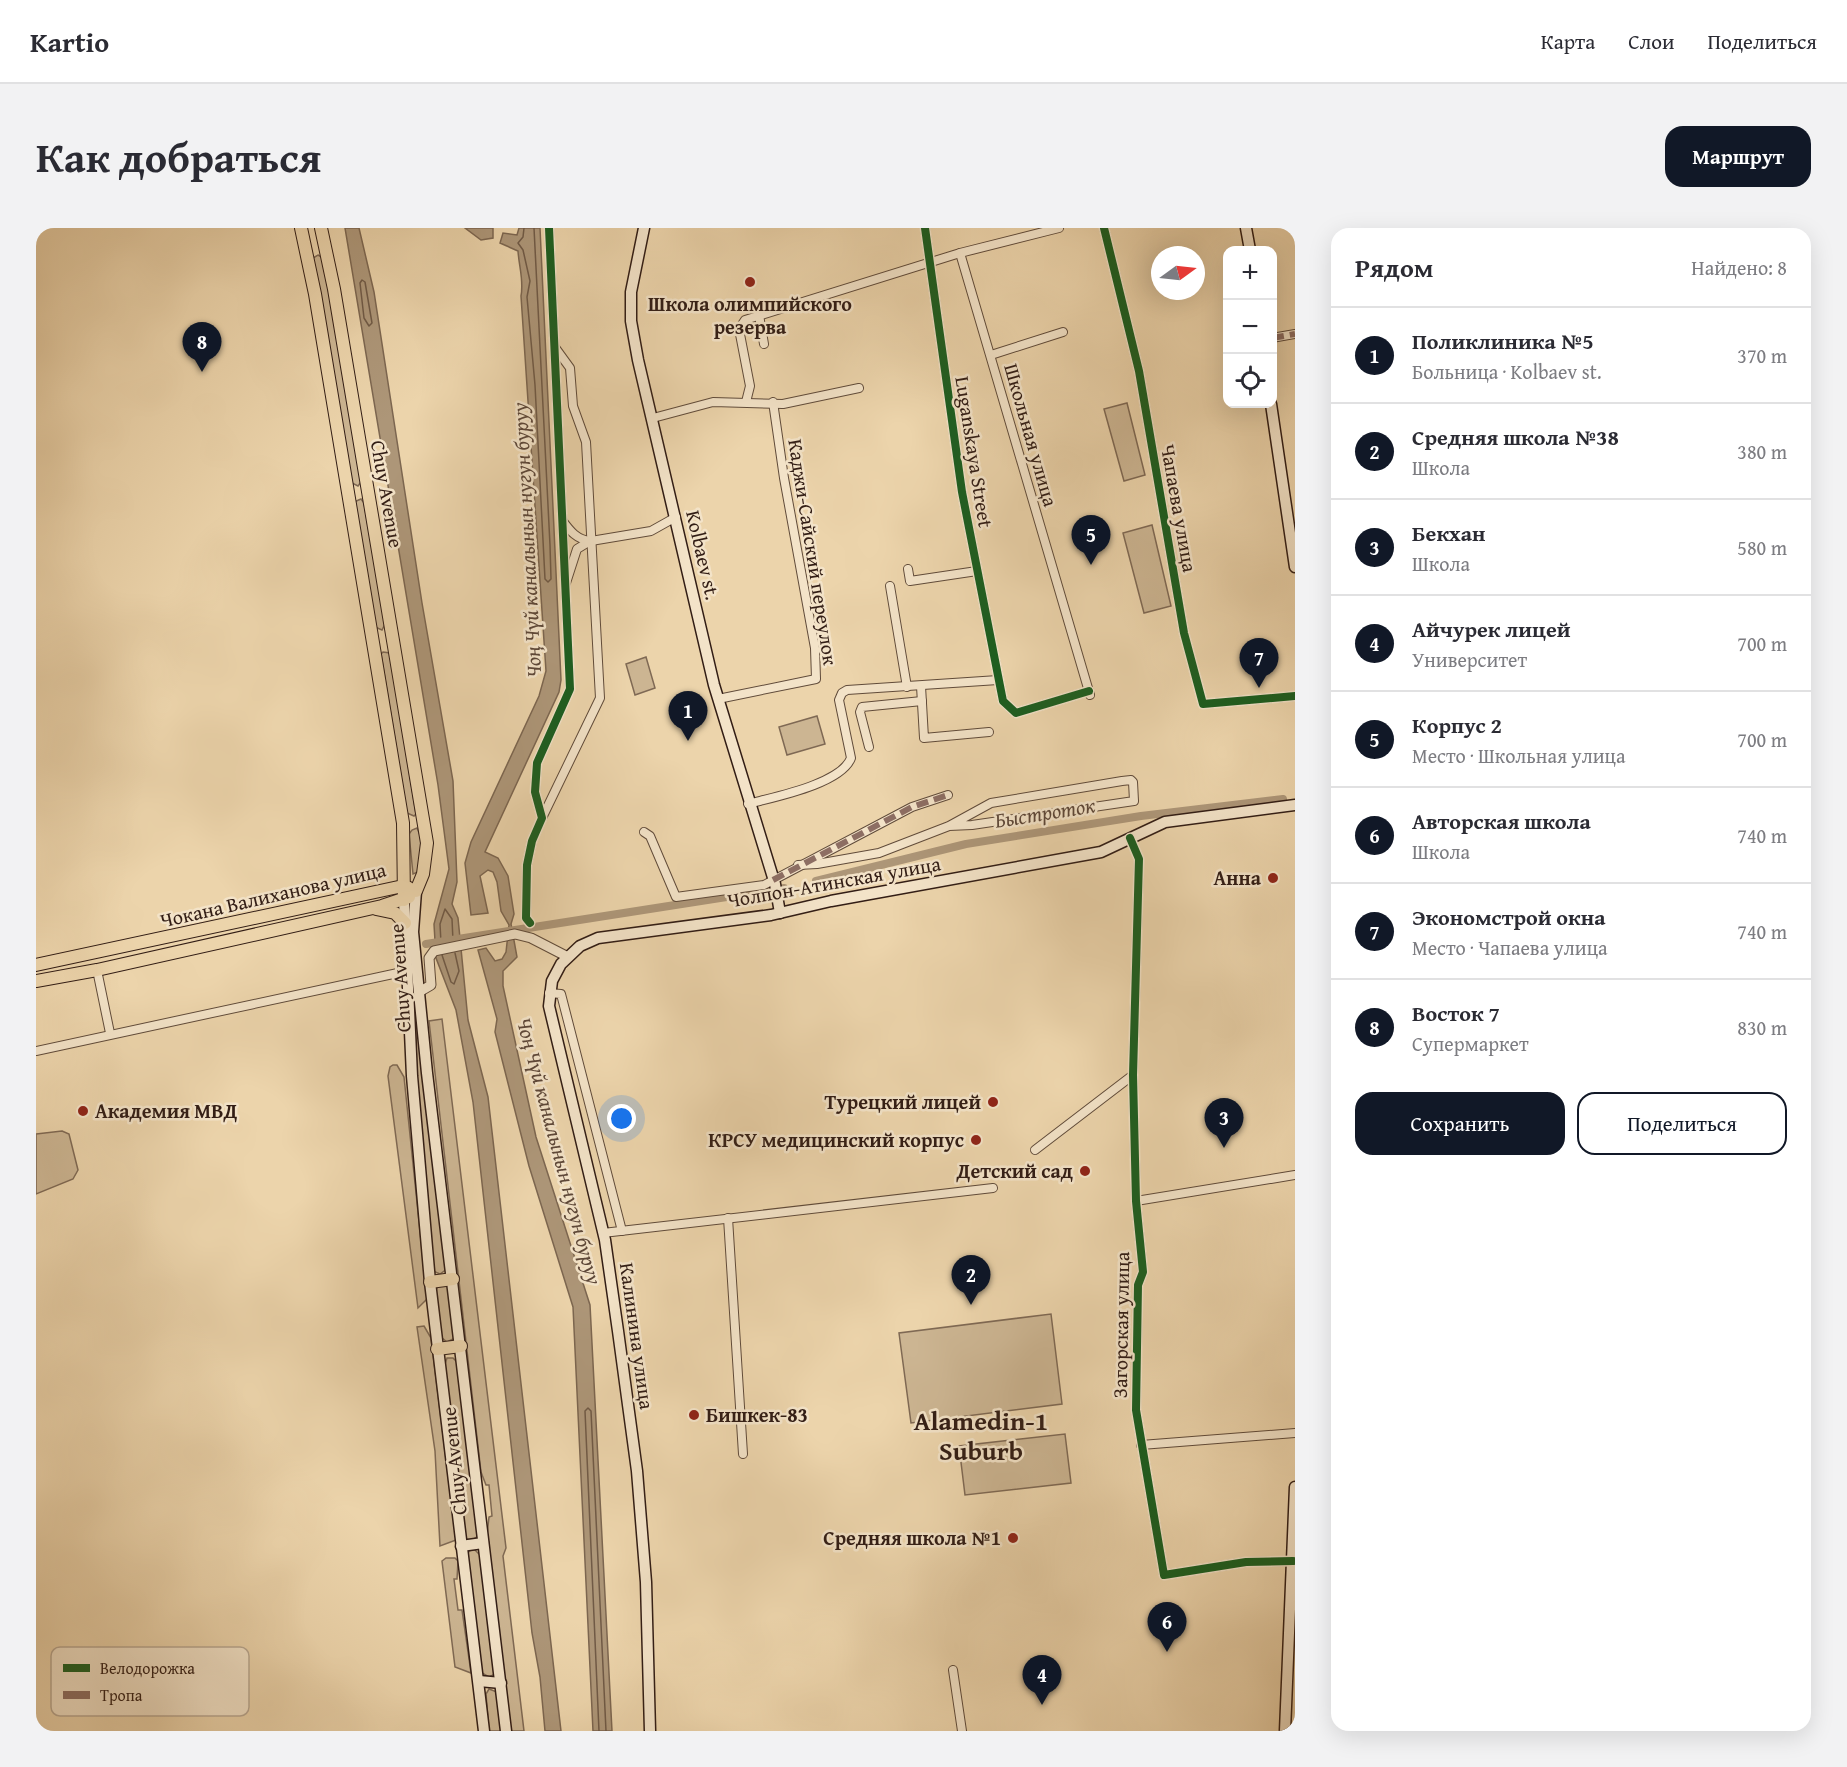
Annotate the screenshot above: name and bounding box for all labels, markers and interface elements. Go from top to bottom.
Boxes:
text: Kartio [30,21,109,62]
text: Карта [1541,26,1595,57]
text: Слои [1628,26,1674,57]
text: Поделиться [1707,26,1817,57]
text: Как добраться [36,126,321,187]
button: Маршрут [1665,126,1811,187]
north arrow [1151,246,1205,300]
map controls [1223,246,1277,408]
button: + [1223,246,1277,300]
text: Рядом [1355,248,1433,287]
text: Найдено: 8 [1691,253,1787,282]
marker: Школа олимпийского резерва [743,275,757,289]
place label: Школа олимпийского резерва [648,289,852,341]
button: − [1223,300,1277,354]
pin: 8 [182,322,222,372]
text: Поликлиника №5 [1412,325,1594,357]
text: 1 [1369,341,1380,370]
text: 370 m [1737,341,1787,370]
button: locate [1223,354,1277,408]
text: Больница · Kolbaev st. [1412,357,1602,386]
street label: Школьная улица [997,360,1066,510]
street label: Luganskaya Street [948,374,1001,530]
water label: Чоң Чүй каналынын нугун буруу [504,401,549,678]
text: Средняя школа №38 [1412,421,1619,453]
street label: Каджи-Сайский переулок [781,437,846,668]
text: 2 [1369,437,1380,466]
text: 380 m [1737,437,1787,466]
street label: Chuy Avenue [364,438,411,550]
street label: Чапаева улица [1154,442,1205,575]
text: Школа [1412,453,1470,482]
street label: Kolbaev st. [679,507,728,603]
pin: 5 [1072,516,1110,565]
text: Бекхан [1412,517,1485,549]
text: 3 [1369,533,1380,562]
text: 580 m [1737,533,1787,562]
text: Школа [1412,549,1470,578]
text: Айчурек лицей [1412,613,1571,645]
text: 4 [1369,629,1380,658]
text: 700 m [1737,629,1787,658]
pin: 7 [1240,638,1278,688]
text: Университет [1412,645,1527,674]
pin: 1 [668,692,708,741]
text: Корпус 2 [1412,709,1502,741]
text: 5 [1369,725,1380,754]
text: 700 m [1737,725,1787,754]
text: Место · Школьная улица [1412,741,1625,770]
water label: Быстроток [992,789,1097,836]
text: Авторская школа [1412,805,1591,837]
text: 6 [1369,821,1380,850]
text: 740 m [1737,821,1787,850]
text: Школа [1412,837,1470,866]
street label: Чолпон-Атинская улица [725,848,943,915]
street label: Чокана Валиханова улица [157,854,389,935]
place label: Анна [1213,863,1262,892]
marker: Анна [1266,871,1280,885]
text: Экономстрой окна [1412,901,1605,933]
text: 7 [1369,917,1380,946]
text: 740 m [1737,917,1787,946]
street label: Chuy Avenue [381,923,418,1033]
text: Место · Чапаева улица [1412,933,1608,962]
text: Восток 7 [1412,997,1500,1029]
text: 8 [1369,1013,1380,1042]
text: 830 m [1737,1013,1787,1042]
water label: Чоң Чүй каналынын нугун буруу [509,1014,610,1288]
text: Супермаркет [1412,1029,1529,1058]
place label: Турецкий лицей [824,1087,981,1116]
button: Сохранить [1355,1092,1565,1155]
button: Поделиться [1577,1092,1787,1155]
marker: Турецкий лицей [986,1095,1000,1109]
place label: Академия МВД [95,1096,238,1125]
pin: 3 [1204,1098,1244,1148]
marker: Академия МВД [76,1104,90,1118]
your location [607,1104,636,1133]
place label: КРСУ медицинский корпус [708,1125,964,1154]
marker: КРСУ медицинский корпус [969,1133,983,1147]
place label: Детский сад [956,1156,1073,1185]
marker: Детский сад [1078,1164,1092,1178]
street label: Загорская улица [1105,1251,1136,1399]
pin: 2 [952,1256,990,1305]
street label: Калинина улица [613,1261,662,1412]
place label: Бишкек-83 [706,1400,808,1429]
district label: Alamedin-1 Suburb [914,1401,1048,1470]
street label: Chuy Avenue [433,1405,474,1517]
marker: Бишкек-83 [687,1408,701,1422]
place label: Средняя школа №1 [823,1523,1001,1552]
marker: Средняя школа №1 [1006,1531,1020,1545]
pin: 6 [1148,1602,1186,1652]
legend [51,1647,249,1716]
text: Велодорожка [100,1656,195,1680]
pin: 4 [1022,1656,1062,1705]
text: Тропа [100,1683,143,1707]

